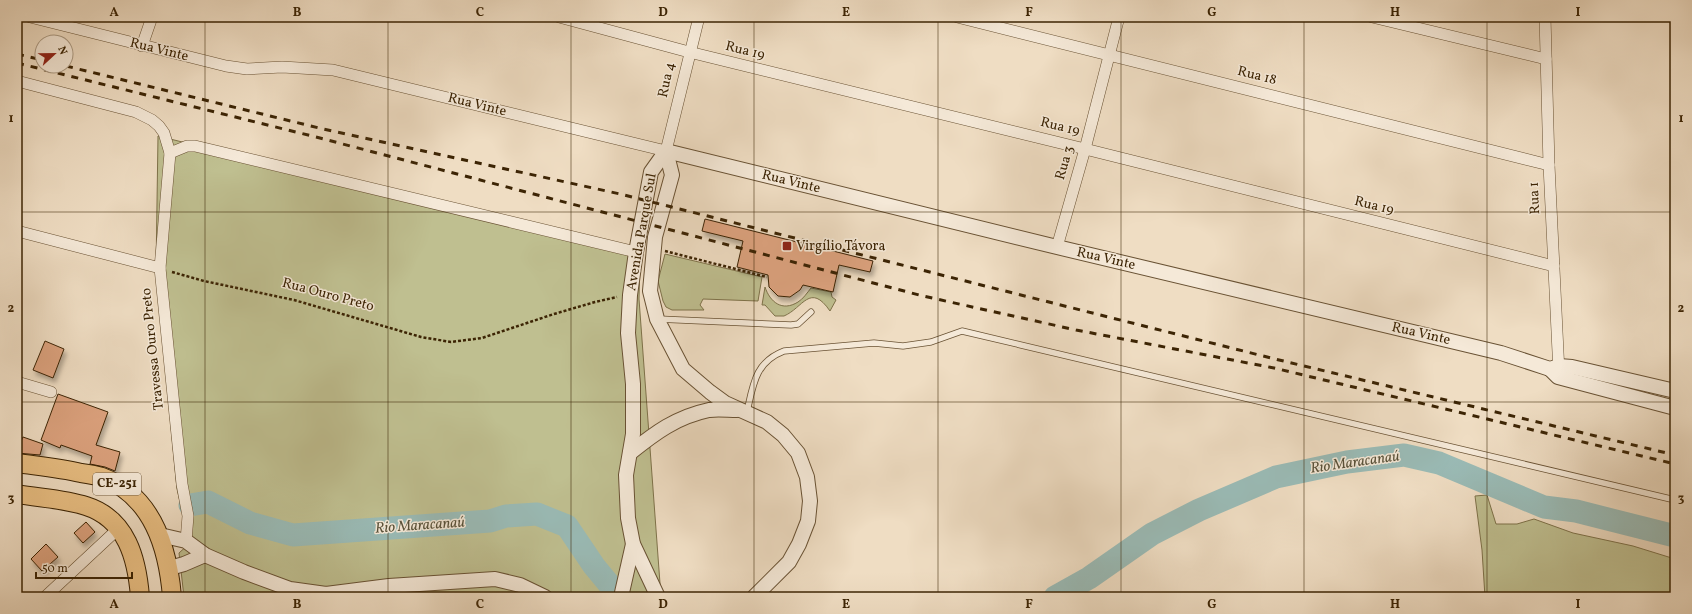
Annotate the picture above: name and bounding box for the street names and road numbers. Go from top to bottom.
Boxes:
street label: Rua Vinte [128,34,191,67]
street label: Rua 19 [723,37,767,65]
street label: Rua 4 [654,61,680,99]
street label: Rua 18 [1235,62,1279,90]
street label: Rua Vinte [446,89,509,122]
street label: Rua 19 [1038,113,1082,141]
street label: Rua 3 [1051,144,1079,182]
street label: Rua Vinte [760,166,823,199]
street label: Avenida Parque Sul [622,172,662,292]
street label: Rua 1 [1525,181,1545,215]
street label: Rua 19 [1352,192,1396,220]
street label: Rua Vinte [1075,243,1138,275]
street label: Rua Ouro Preto [280,274,376,316]
street label: Travessa Ouro Preto [137,287,169,411]
street label: Rua Vinte [1390,318,1453,350]
road number: CE-251 [93,473,141,495]

